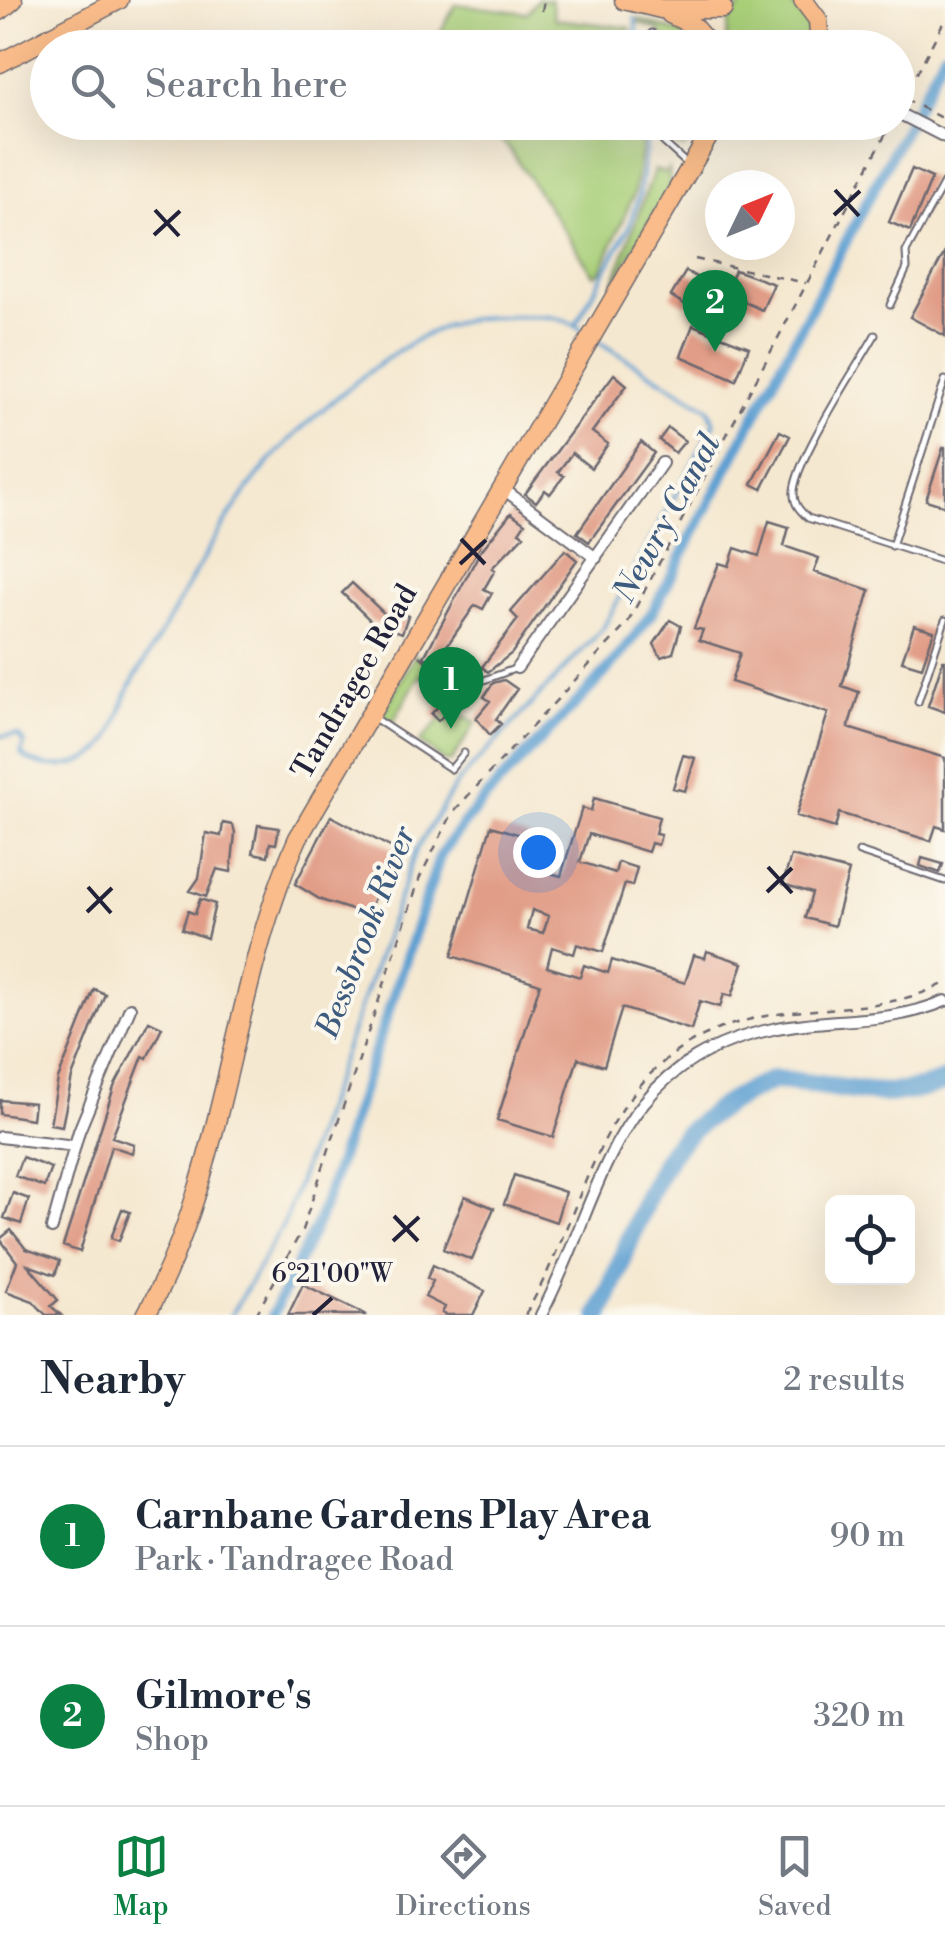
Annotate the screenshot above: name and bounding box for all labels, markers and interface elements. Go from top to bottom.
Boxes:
search box [30,30,915,140]
icon: search [65,58,120,113]
text: Search here [145,62,348,109]
north arrow [705,170,795,260]
pin: 2 [682,270,748,352]
water label: Newry Canal [604,426,730,610]
street label: Tandragee Road [284,578,426,786]
pin: 1 [418,646,484,729]
water label: Bessbrook River [307,819,425,1044]
your location [513,827,564,878]
map controls [825,1195,915,1285]
button: locate [825,1195,915,1285]
text: 6°21'00"W [272,1259,394,1290]
text: Nearby [40,1354,185,1407]
text: 2 results [783,1360,905,1400]
text: Carnbane Gardens Play Area [135,1493,651,1540]
text: 1 [65,1516,80,1556]
text: 90 m [830,1516,905,1556]
text: Park · Tandragee Road [135,1540,453,1580]
text: Gilmore's [135,1673,312,1720]
text: 2 [62,1696,83,1736]
text: 320 m [813,1696,905,1736]
text: Shop [135,1720,209,1760]
tab: Map [114,1829,169,1924]
tab: Directions [396,1829,531,1924]
tab: Saved [758,1829,831,1924]

